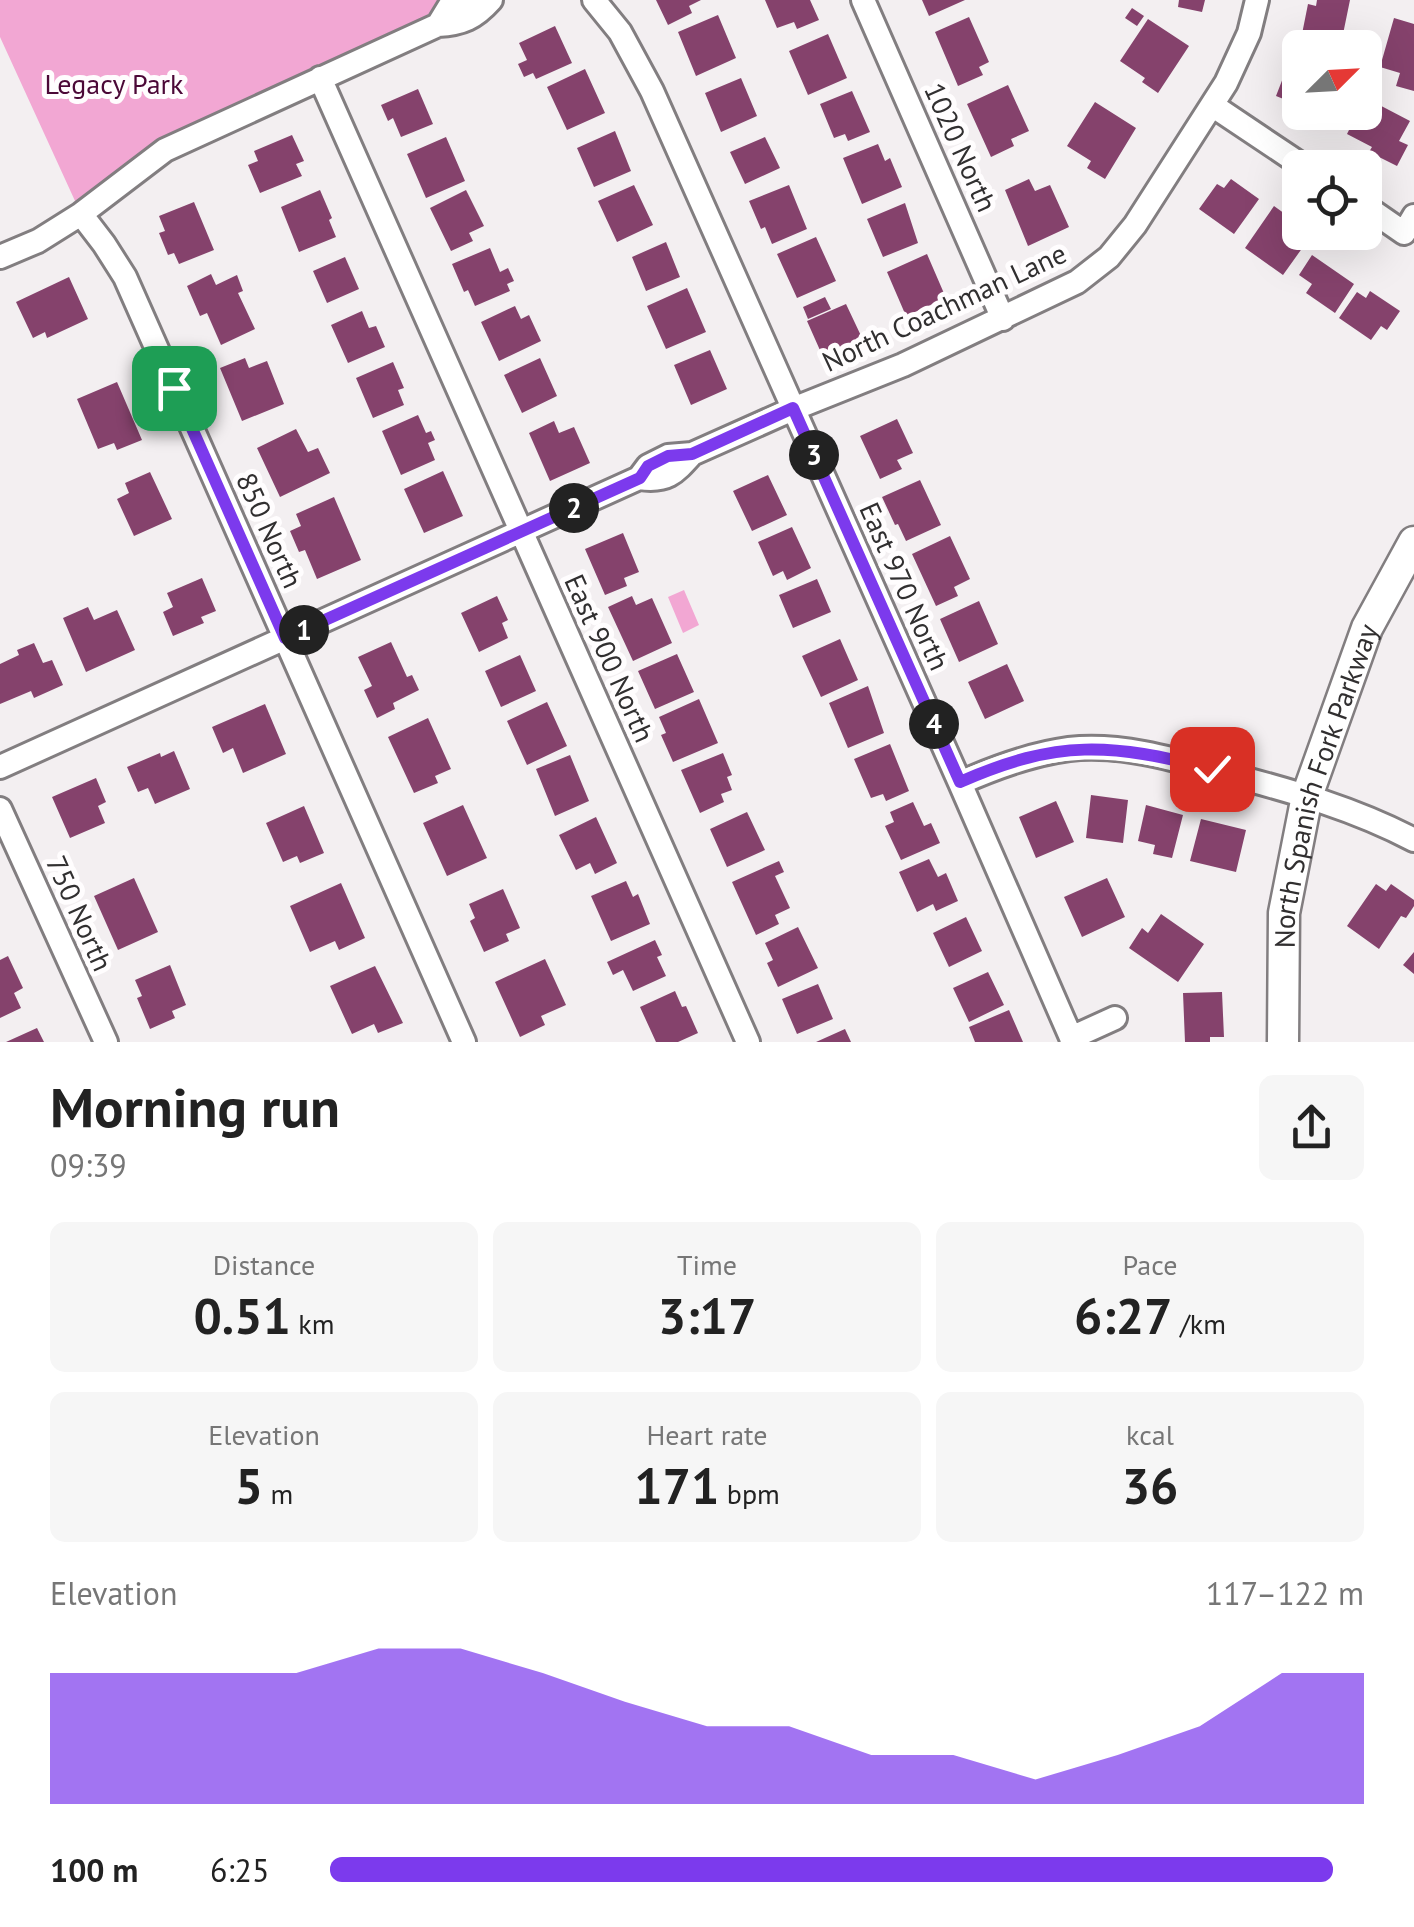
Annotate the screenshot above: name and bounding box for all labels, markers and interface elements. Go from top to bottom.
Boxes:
north arrow [1282,30,1382,130]
map controls [1282,30,1382,250]
park label: Legacy Park [45,65,184,102]
street label: 1020 North [916,77,1006,217]
button: locate [1282,150,1382,250]
street label: North Coachman Lane [816,234,1072,380]
pin [132,346,217,431]
icon: arrive [147,361,202,416]
pin: 3 [789,430,839,480]
text: 3 [806,436,822,473]
street label: 850 North [228,467,312,593]
pin: 2 [549,483,599,533]
text: 2 [566,489,582,526]
street label: East 970 North [852,496,958,676]
street label: East 900 North [557,568,663,748]
pin: 1 [279,605,329,655]
text: 1 [296,611,312,648]
street label: North Spanish Fork Parkway [1265,619,1386,948]
pin: 4 [909,699,959,749]
text: 4 [926,705,942,742]
pin [1170,727,1255,812]
icon: check [1185,742,1240,797]
street label: 750 North [38,850,122,976]
text: Morning run [50,1071,340,1142]
button: share [1259,1075,1364,1180]
text: 09:39 [50,1144,127,1186]
text: Distance [213,1246,315,1283]
text: Time [677,1246,737,1283]
text: Pace [1123,1246,1177,1283]
text: 0.51 [194,1283,291,1348]
text: 3:17 [658,1283,756,1348]
text: 6:27 [1074,1283,1172,1348]
text: km [291,1305,334,1342]
text: /km [1172,1305,1226,1342]
text: Elevation [208,1416,320,1453]
text: Heart rate [646,1416,768,1453]
text: kcal [1126,1416,1174,1453]
text: 5 [235,1453,263,1518]
text: 171 [634,1453,719,1518]
text: 36 [1122,1453,1178,1518]
text: m [263,1475,293,1512]
text: bpm [719,1475,780,1512]
text: Elevation [50,1572,177,1614]
text: 117–122 m [1206,1572,1364,1614]
text: 100 m [50,1849,138,1891]
text: 6:25 [210,1849,269,1891]

